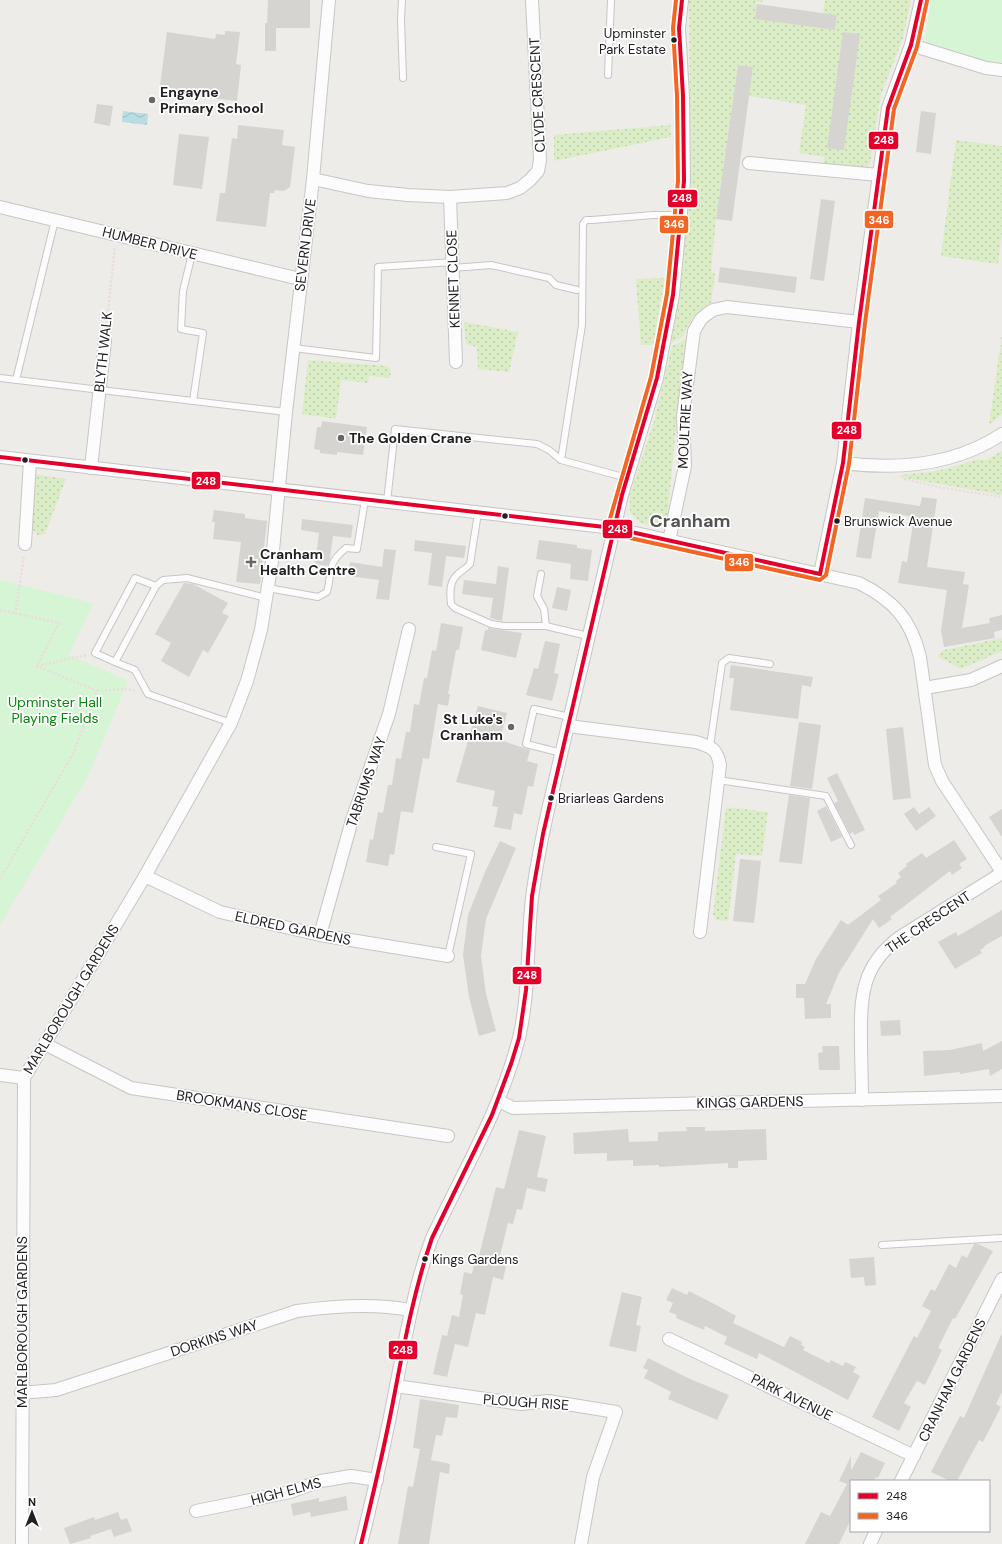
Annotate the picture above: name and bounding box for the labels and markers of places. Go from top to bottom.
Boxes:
place label: Upminster Park Estate [599,25,666,58]
marker: Upminster Park Estate [669,35,679,45]
place label: Engayne Primary School [160,83,263,117]
marker: Engayne Primary School [147,95,157,105]
place label: The Golden Crane [349,429,472,447]
marker: The Golden Crane [336,433,346,443]
unlabelled marker [20,455,30,465]
unlabelled marker [500,511,510,521]
place label: Brunswick Avenue [844,513,953,530]
marker: Brunswick Avenue [832,516,842,526]
place label: Cranham Health Centre [260,545,356,579]
marker: Cranham Health Centre [245,556,257,568]
place label: St Luke's Cranham [440,710,503,744]
marker: St Luke's Cranham [506,722,516,732]
place label: Briarleas Gardens [558,790,664,807]
marker: Briarleas Gardens [546,793,556,803]
place label: Kings Gardens [432,1251,518,1268]
marker: Kings Gardens [420,1254,430,1264]

